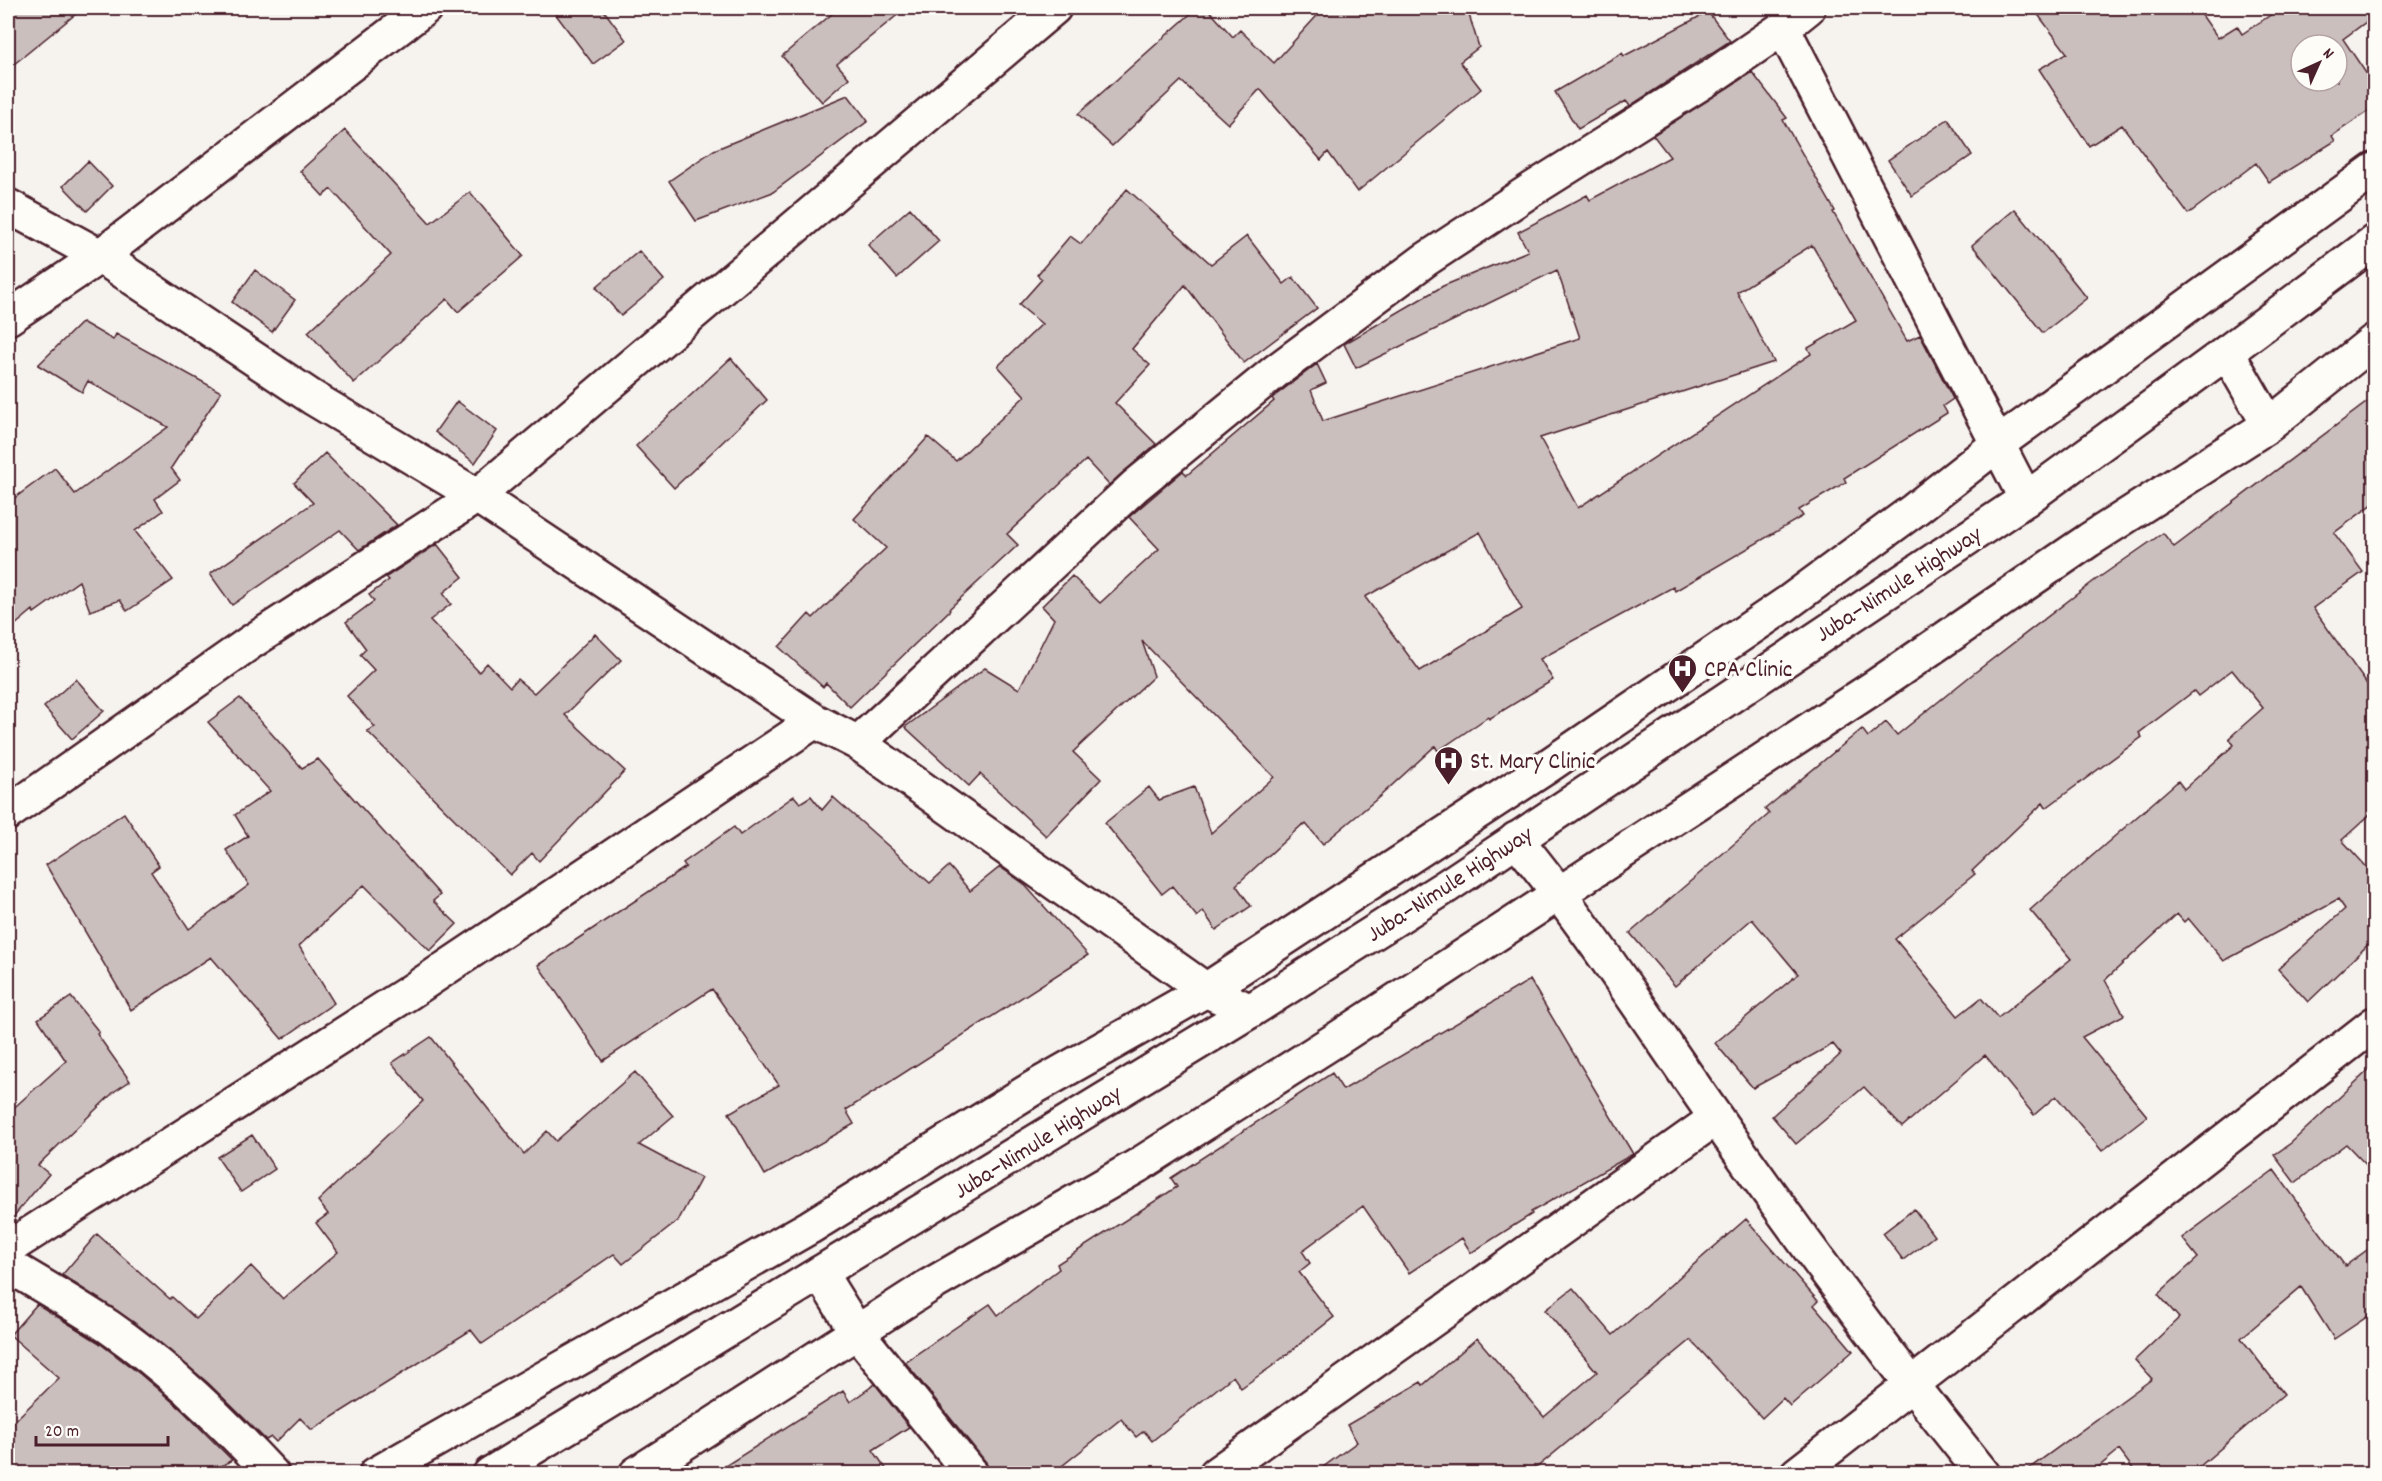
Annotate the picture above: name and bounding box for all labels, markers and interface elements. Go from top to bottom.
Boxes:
north arrow [2289,33,2349,93]
text: N [2317,43,2339,65]
street label: Juba–Nimule Highway [1810,518,1991,652]
hospital icon: CPA Clinic [1667,652,1699,694]
place label: CPA Clinic [1704,654,1792,688]
hospital icon: St. Mary Clinic [1433,744,1465,786]
place label: St. Mary Clinic [1470,746,1595,780]
street label: Juba–Nimule Highway [1361,818,1542,952]
street label: Juba–Nimule Highway [948,1078,1130,1209]
scale bar [36,1409,168,1447]
text: 20 m [45,1420,79,1445]

